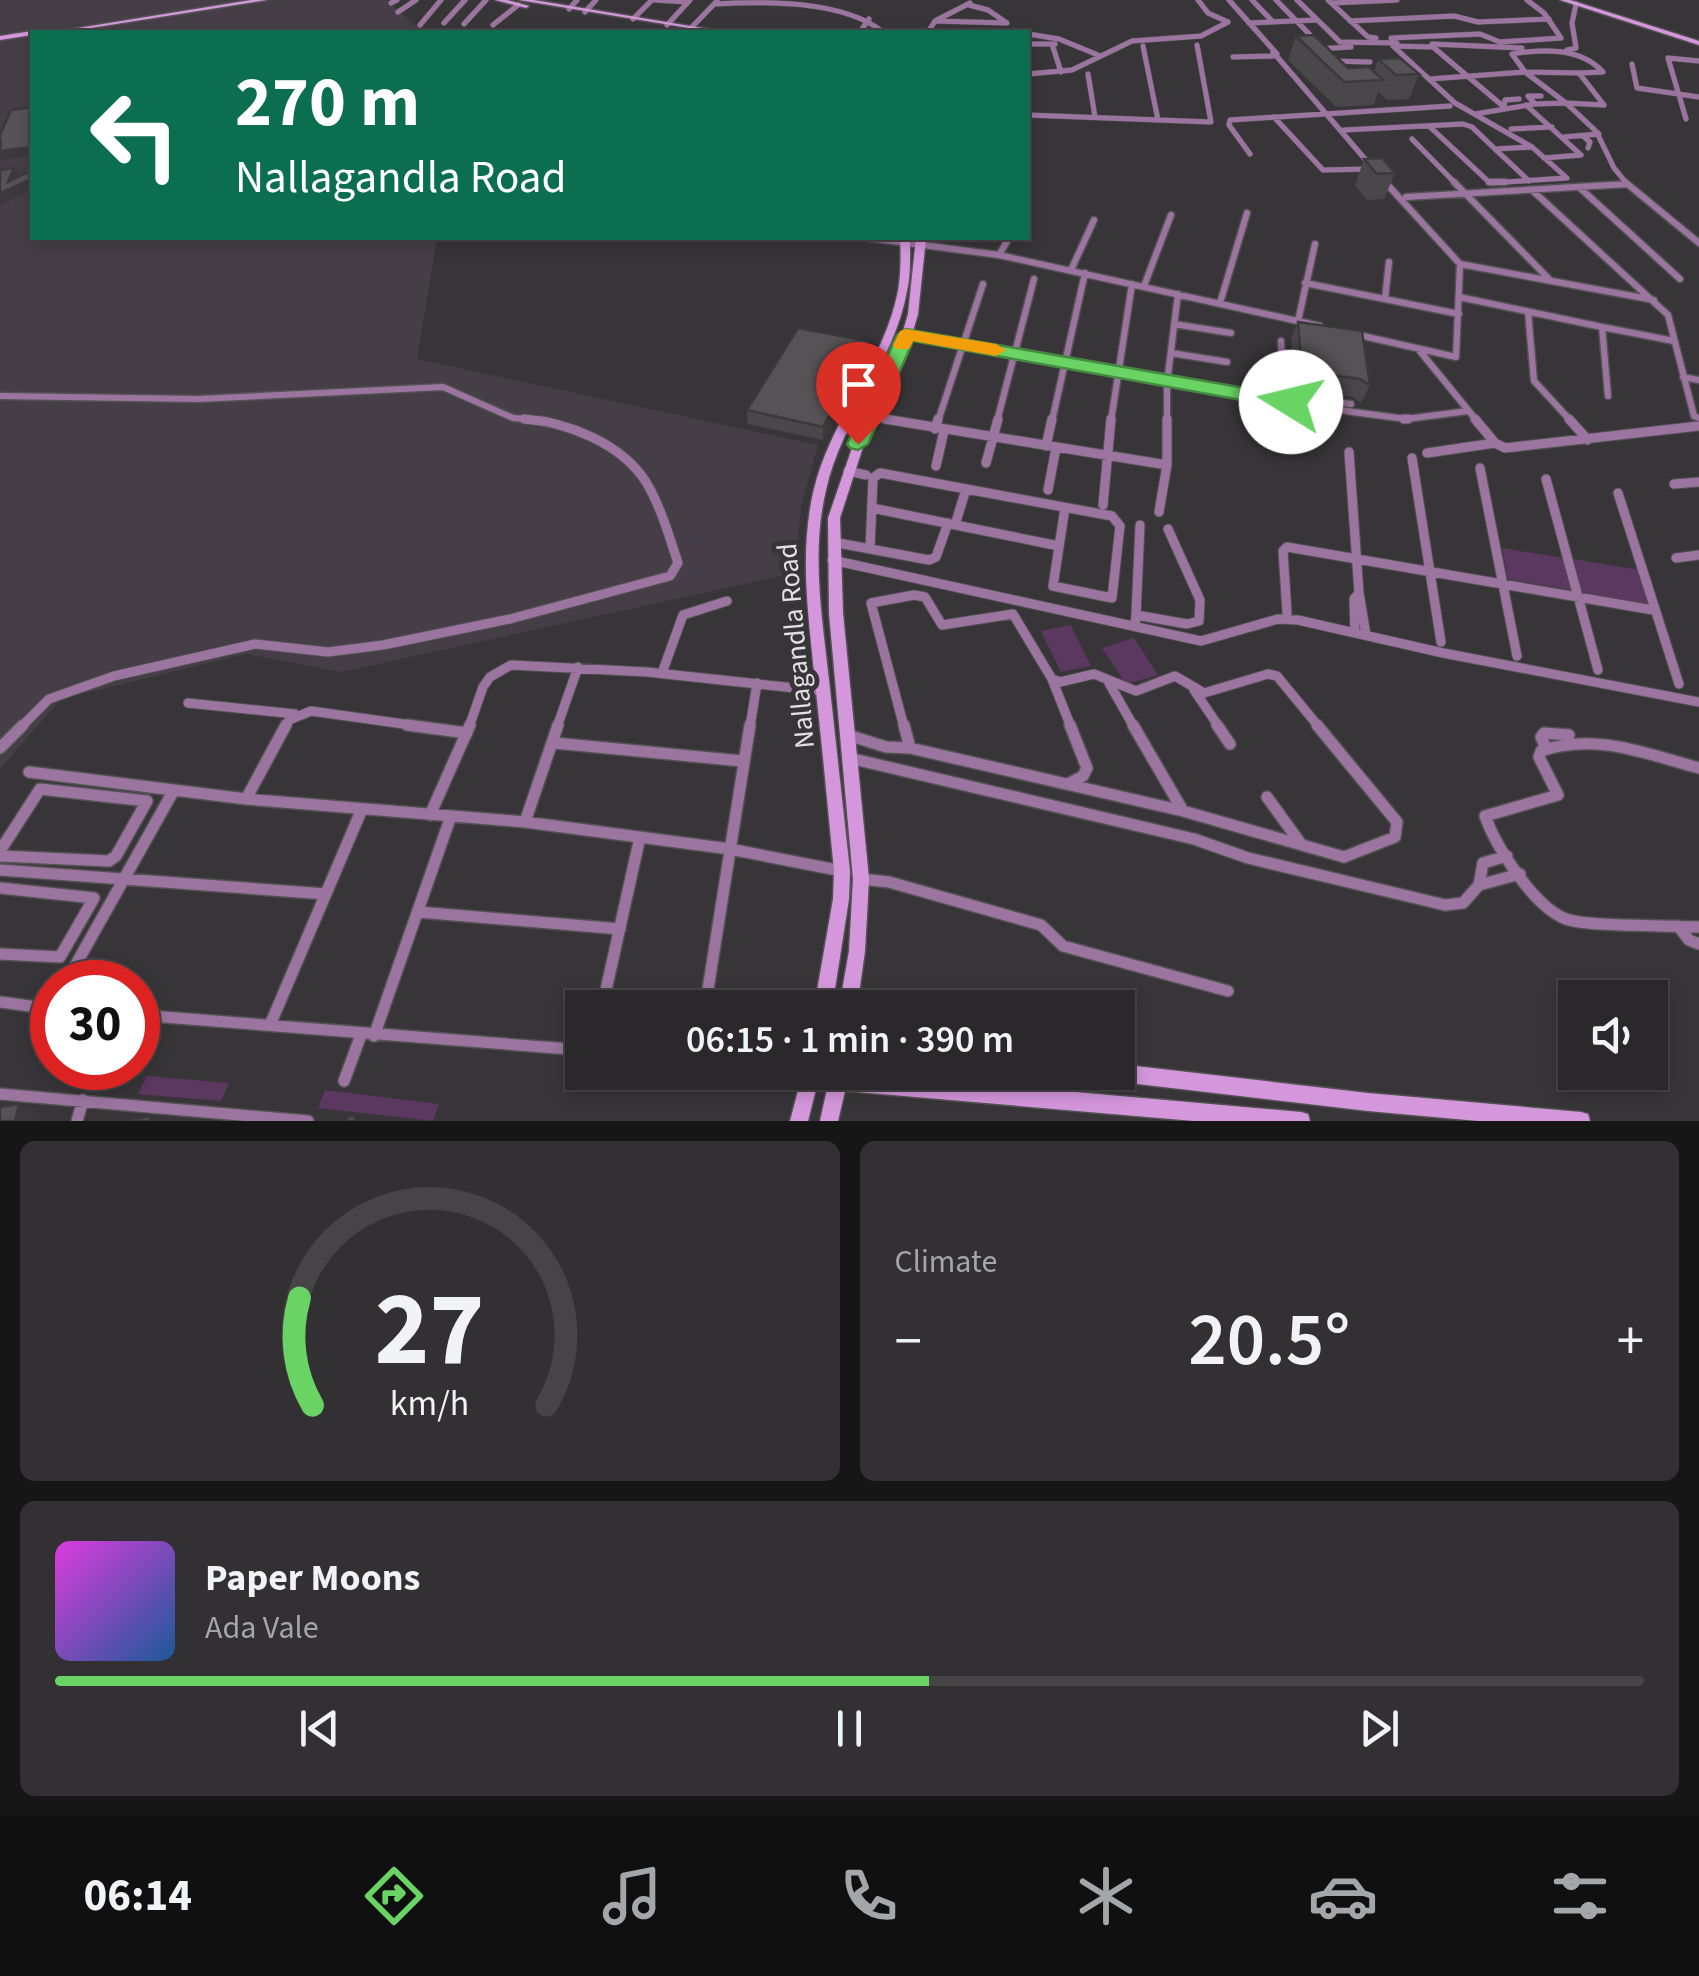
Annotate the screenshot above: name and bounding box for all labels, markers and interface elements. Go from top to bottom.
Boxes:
text: 270 m [235,53,420,153]
icon: left [70,70,200,200]
text: Nallagandla Road [235,146,566,210]
pin [816,342,901,445]
position arrow [1239,350,1343,454]
icon: arrive [831,357,886,412]
street label: Nallagandla Road [767,541,825,750]
speed limit sign: 30 [30,960,160,1090]
map controls [1558,980,1668,1090]
button: sound [1558,980,1668,1090]
text: 06:15 · 1 min · 390 m [686,1013,1014,1067]
text: Climate [895,1239,997,1285]
text: 27 [375,1257,485,1405]
text: 20.5° [1188,1287,1350,1394]
text: − [895,1303,922,1381]
text: + [1617,1303,1644,1381]
text: km/h [390,1378,469,1429]
text: Paper Moons [205,1551,420,1605]
text: Ada Vale [205,1605,319,1651]
icon: previous [292,1701,347,1756]
icon: pause [822,1701,877,1756]
icon: next [1352,1701,1407,1756]
icon: directions [359,1861,429,1931]
icon: music [597,1861,667,1931]
icon: phone [834,1861,904,1931]
icon: climate [1071,1861,1141,1931]
icon: car [1308,1861,1378,1931]
icon: filters [1545,1861,1615,1931]
text: 06:14 [84,1864,192,1928]

